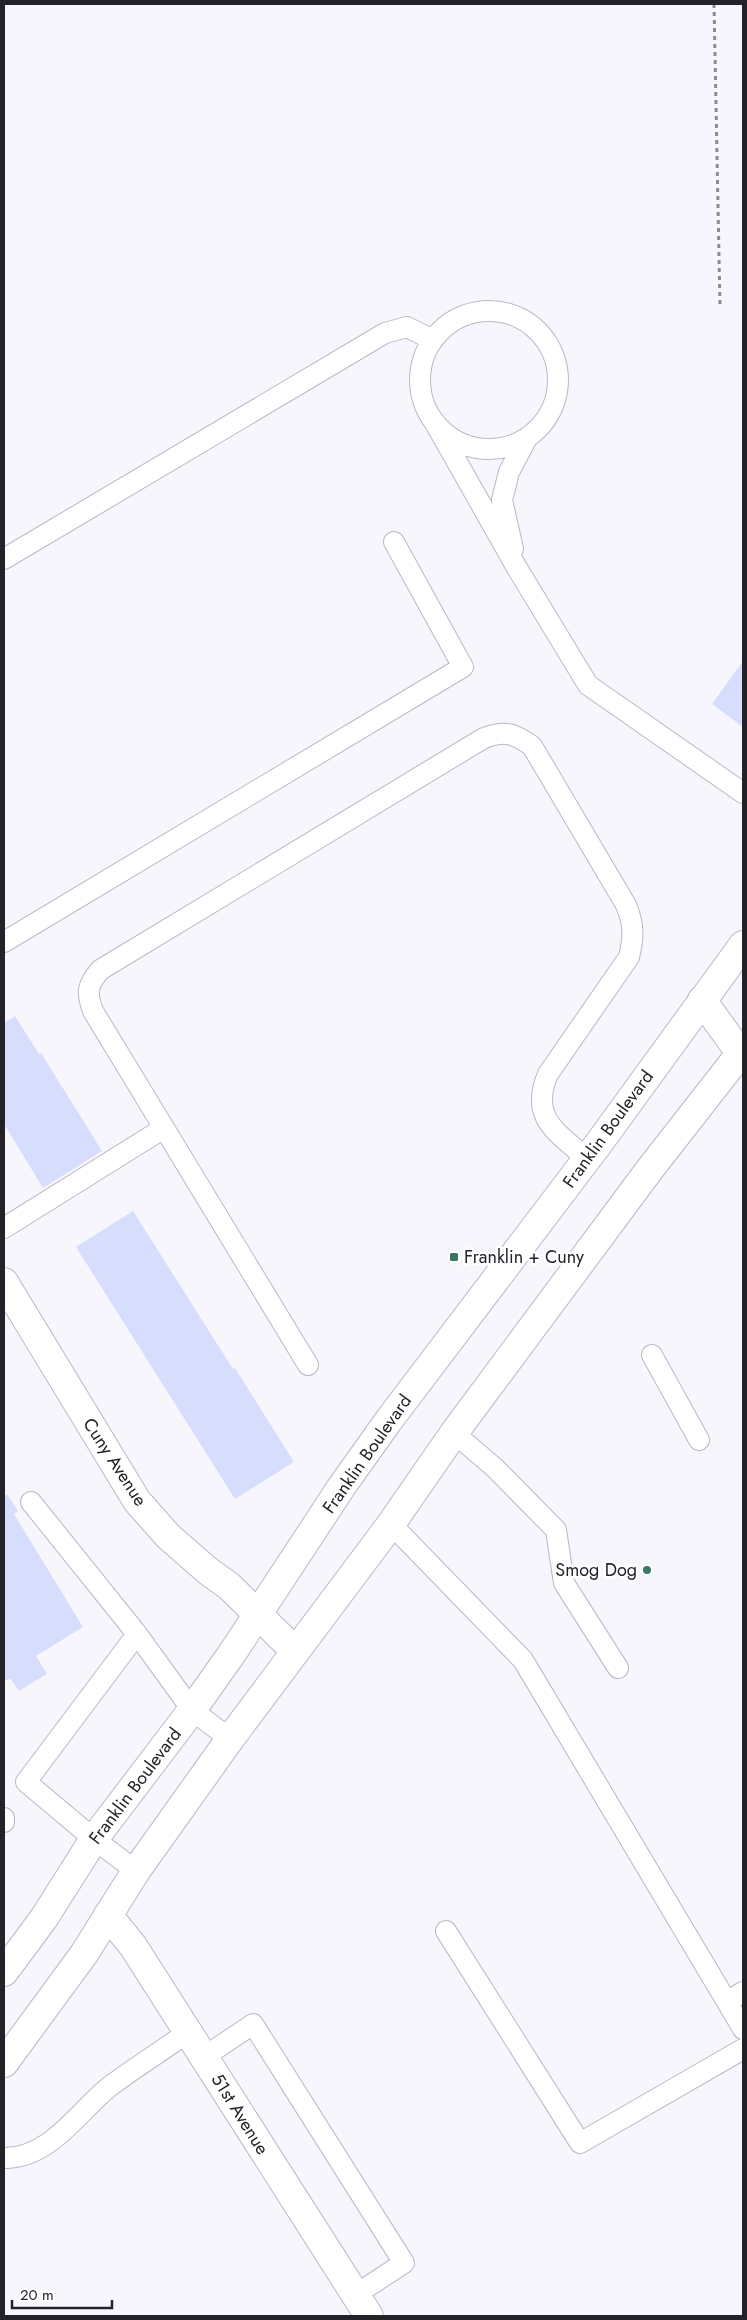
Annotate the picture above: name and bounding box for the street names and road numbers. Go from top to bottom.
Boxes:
street label: Franklin Boulevard [556,1065,660,1193]
street label: Franklin Boulevard [316,1389,418,1519]
street label: Cuny Avenue [77,1413,153,1511]
street label: Franklin Boulevard [82,1722,188,1850]
street label: 51st Avenue [205,2068,275,2160]

